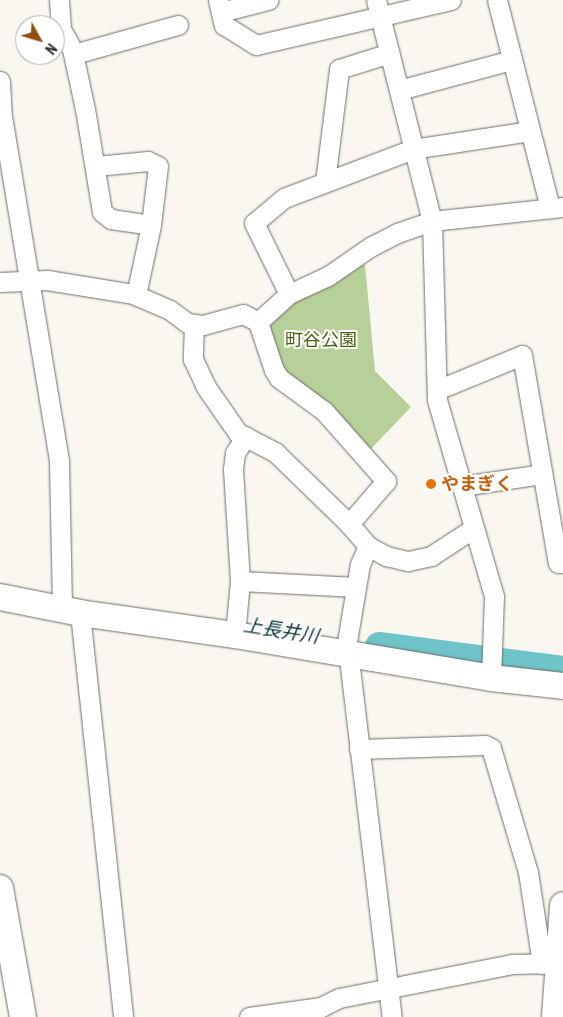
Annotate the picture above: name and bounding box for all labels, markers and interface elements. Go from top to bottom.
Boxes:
north arrow [15,15,65,65]
text: N [42,40,60,57]
park label: 町谷公園 [285,329,357,351]
place label: やまぎく [441,473,513,495]
marker: やまぎく [425,478,437,490]
water label: 上長井川 [242,614,320,648]

